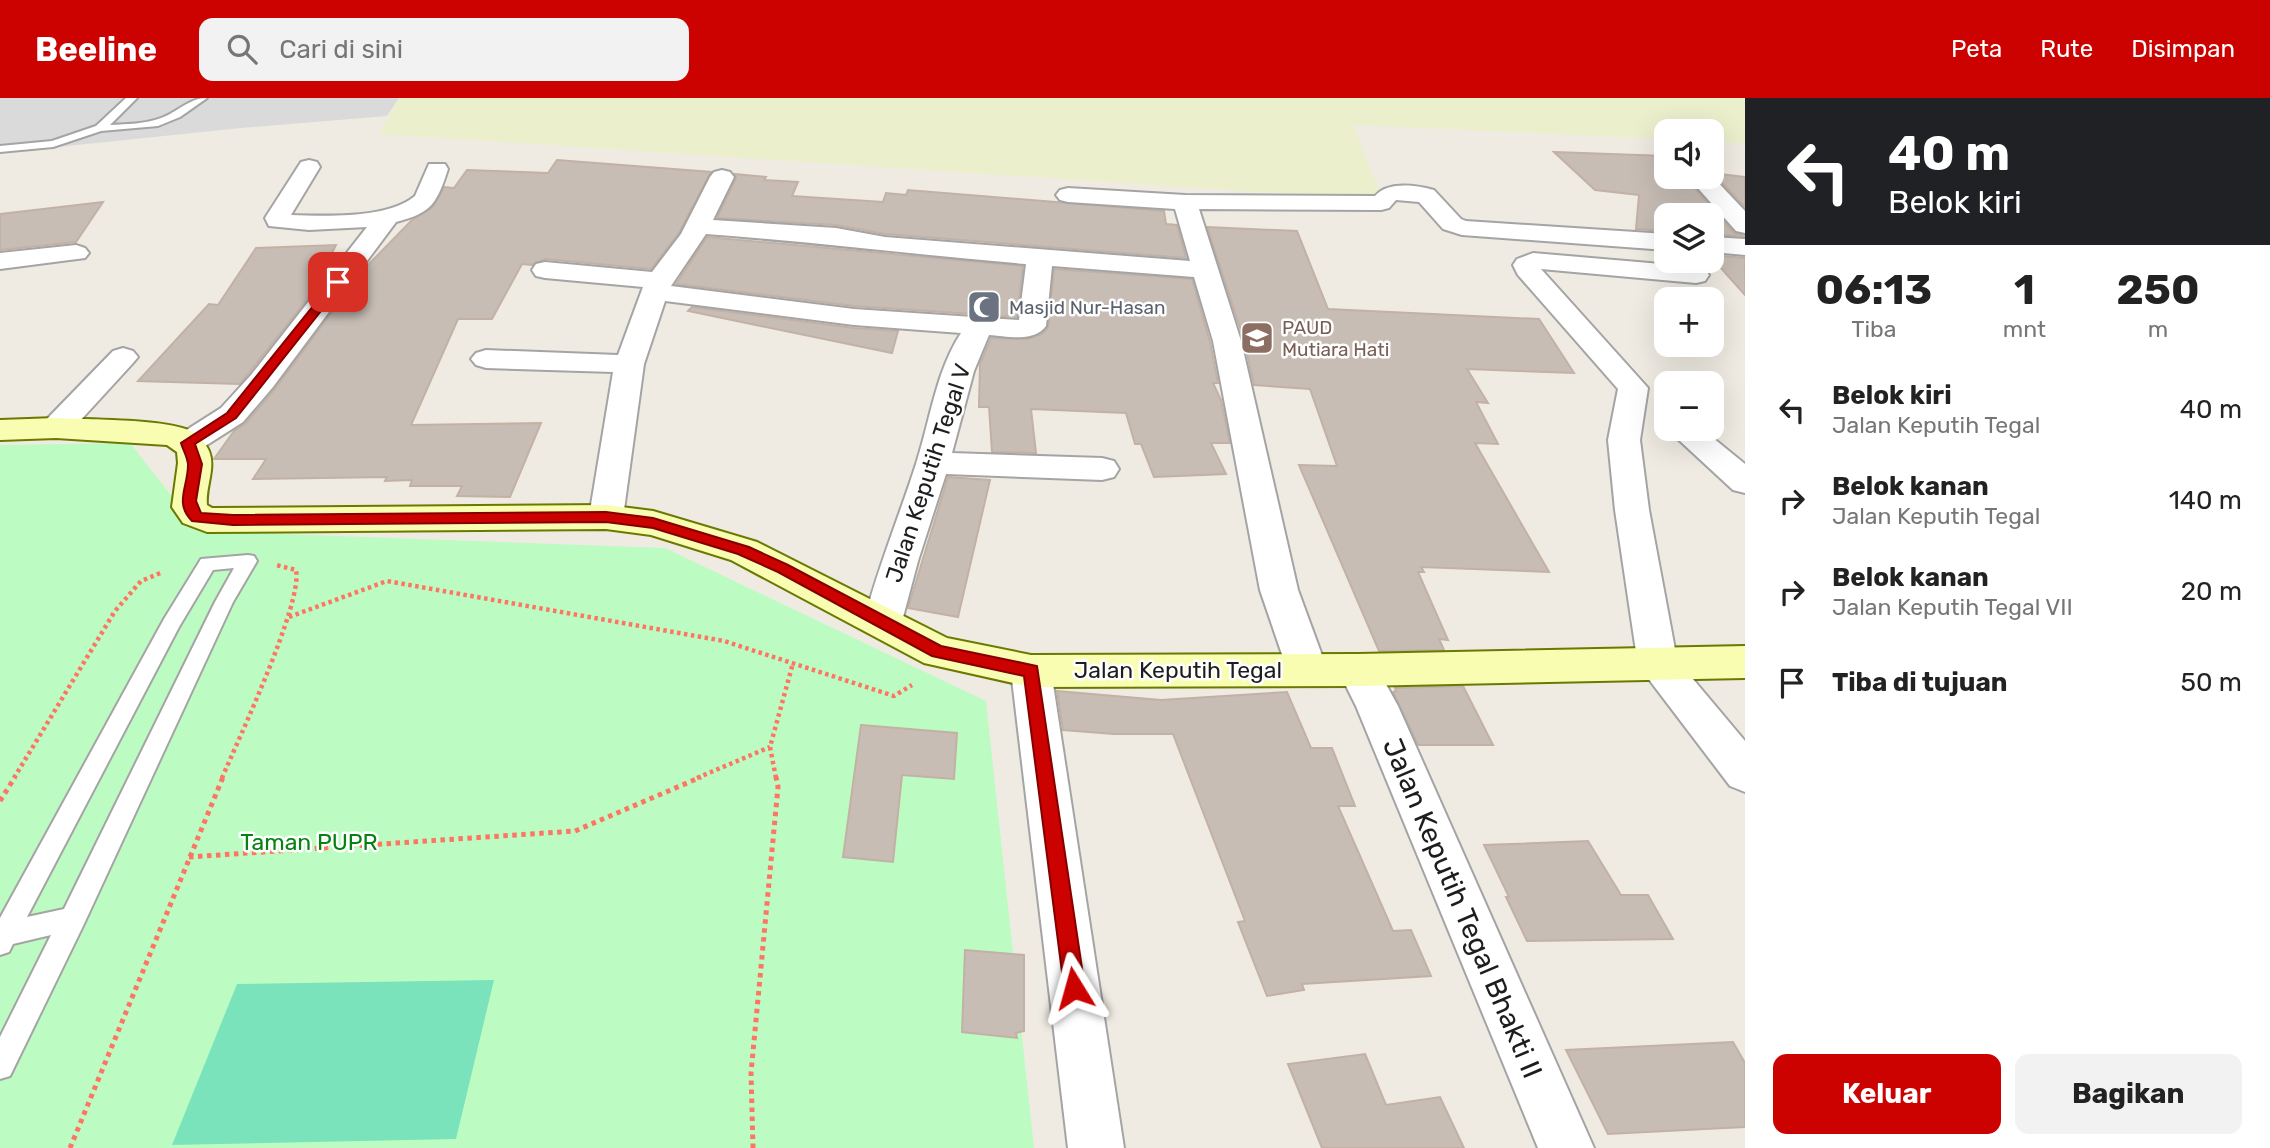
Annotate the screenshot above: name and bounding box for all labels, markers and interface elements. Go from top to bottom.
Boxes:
search box [199,18,689,81]
text: Beeline [35,30,157,69]
icon: search [223,30,261,68]
text: Cari di sini [279,34,403,65]
text: Peta [1951,35,2002,63]
text: Rute [2040,35,2093,63]
text: Disimpan [2131,35,2235,63]
map controls [1654,119,1724,441]
button: sound [1654,119,1724,189]
text: 40 m [1888,124,2010,182]
icon: left [1773,126,1864,217]
text: Belok kiri [1888,183,2022,221]
button: layers [1654,203,1724,273]
pin [308,252,368,312]
icon: arrive [319,263,357,301]
text: 06:13 [1816,265,1932,315]
text: 1 [2014,265,2035,315]
text: 250 [2116,265,2199,315]
button: + [1654,287,1724,357]
mosque icon: Masjid Nur-Hasan [965,288,1003,326]
place label: Masjid Nur-Hasan [1009,296,1166,319]
text: Tiba [1851,315,1896,343]
text: mnt [2003,315,2046,343]
text: m [2148,315,2168,343]
place label: PAUD Mutiara Hati [1282,316,1389,361]
school or university icon: PAUD Mutiara Hati [1238,319,1276,357]
street label: Jalan Keputih Tegal V [879,360,977,586]
button: − [1654,371,1724,441]
text: Belok kiri [1832,380,1952,411]
icon: left [1773,391,1811,429]
text: 40 m [2180,394,2242,425]
text: Jalan Keputih Tegal [1832,411,2040,439]
text: Belok kanan [1832,471,1989,502]
icon: right [1773,482,1811,520]
text: 140 m [2169,485,2242,516]
text: Jalan Keputih Tegal [1832,502,2040,530]
text: Belok kanan [1832,562,1989,593]
icon: right [1773,573,1811,611]
text: 20 m [2181,576,2242,607]
text: Jalan Keputih Tegal VII [1832,593,2073,621]
street label: Jalan Keputih Tegal [1074,656,1282,684]
icon: arrive [1773,664,1811,702]
text: Tiba di tujuan [1832,667,2007,698]
text: 50 m [2181,667,2242,698]
street label: Jalan Keputih Tegal Bhakti II [1376,733,1549,1083]
park label: Taman PUPR [240,828,378,856]
position arrow [1037,951,1111,1025]
button: Keluar [1773,1054,2001,1134]
button: Bagikan [2015,1054,2242,1134]

